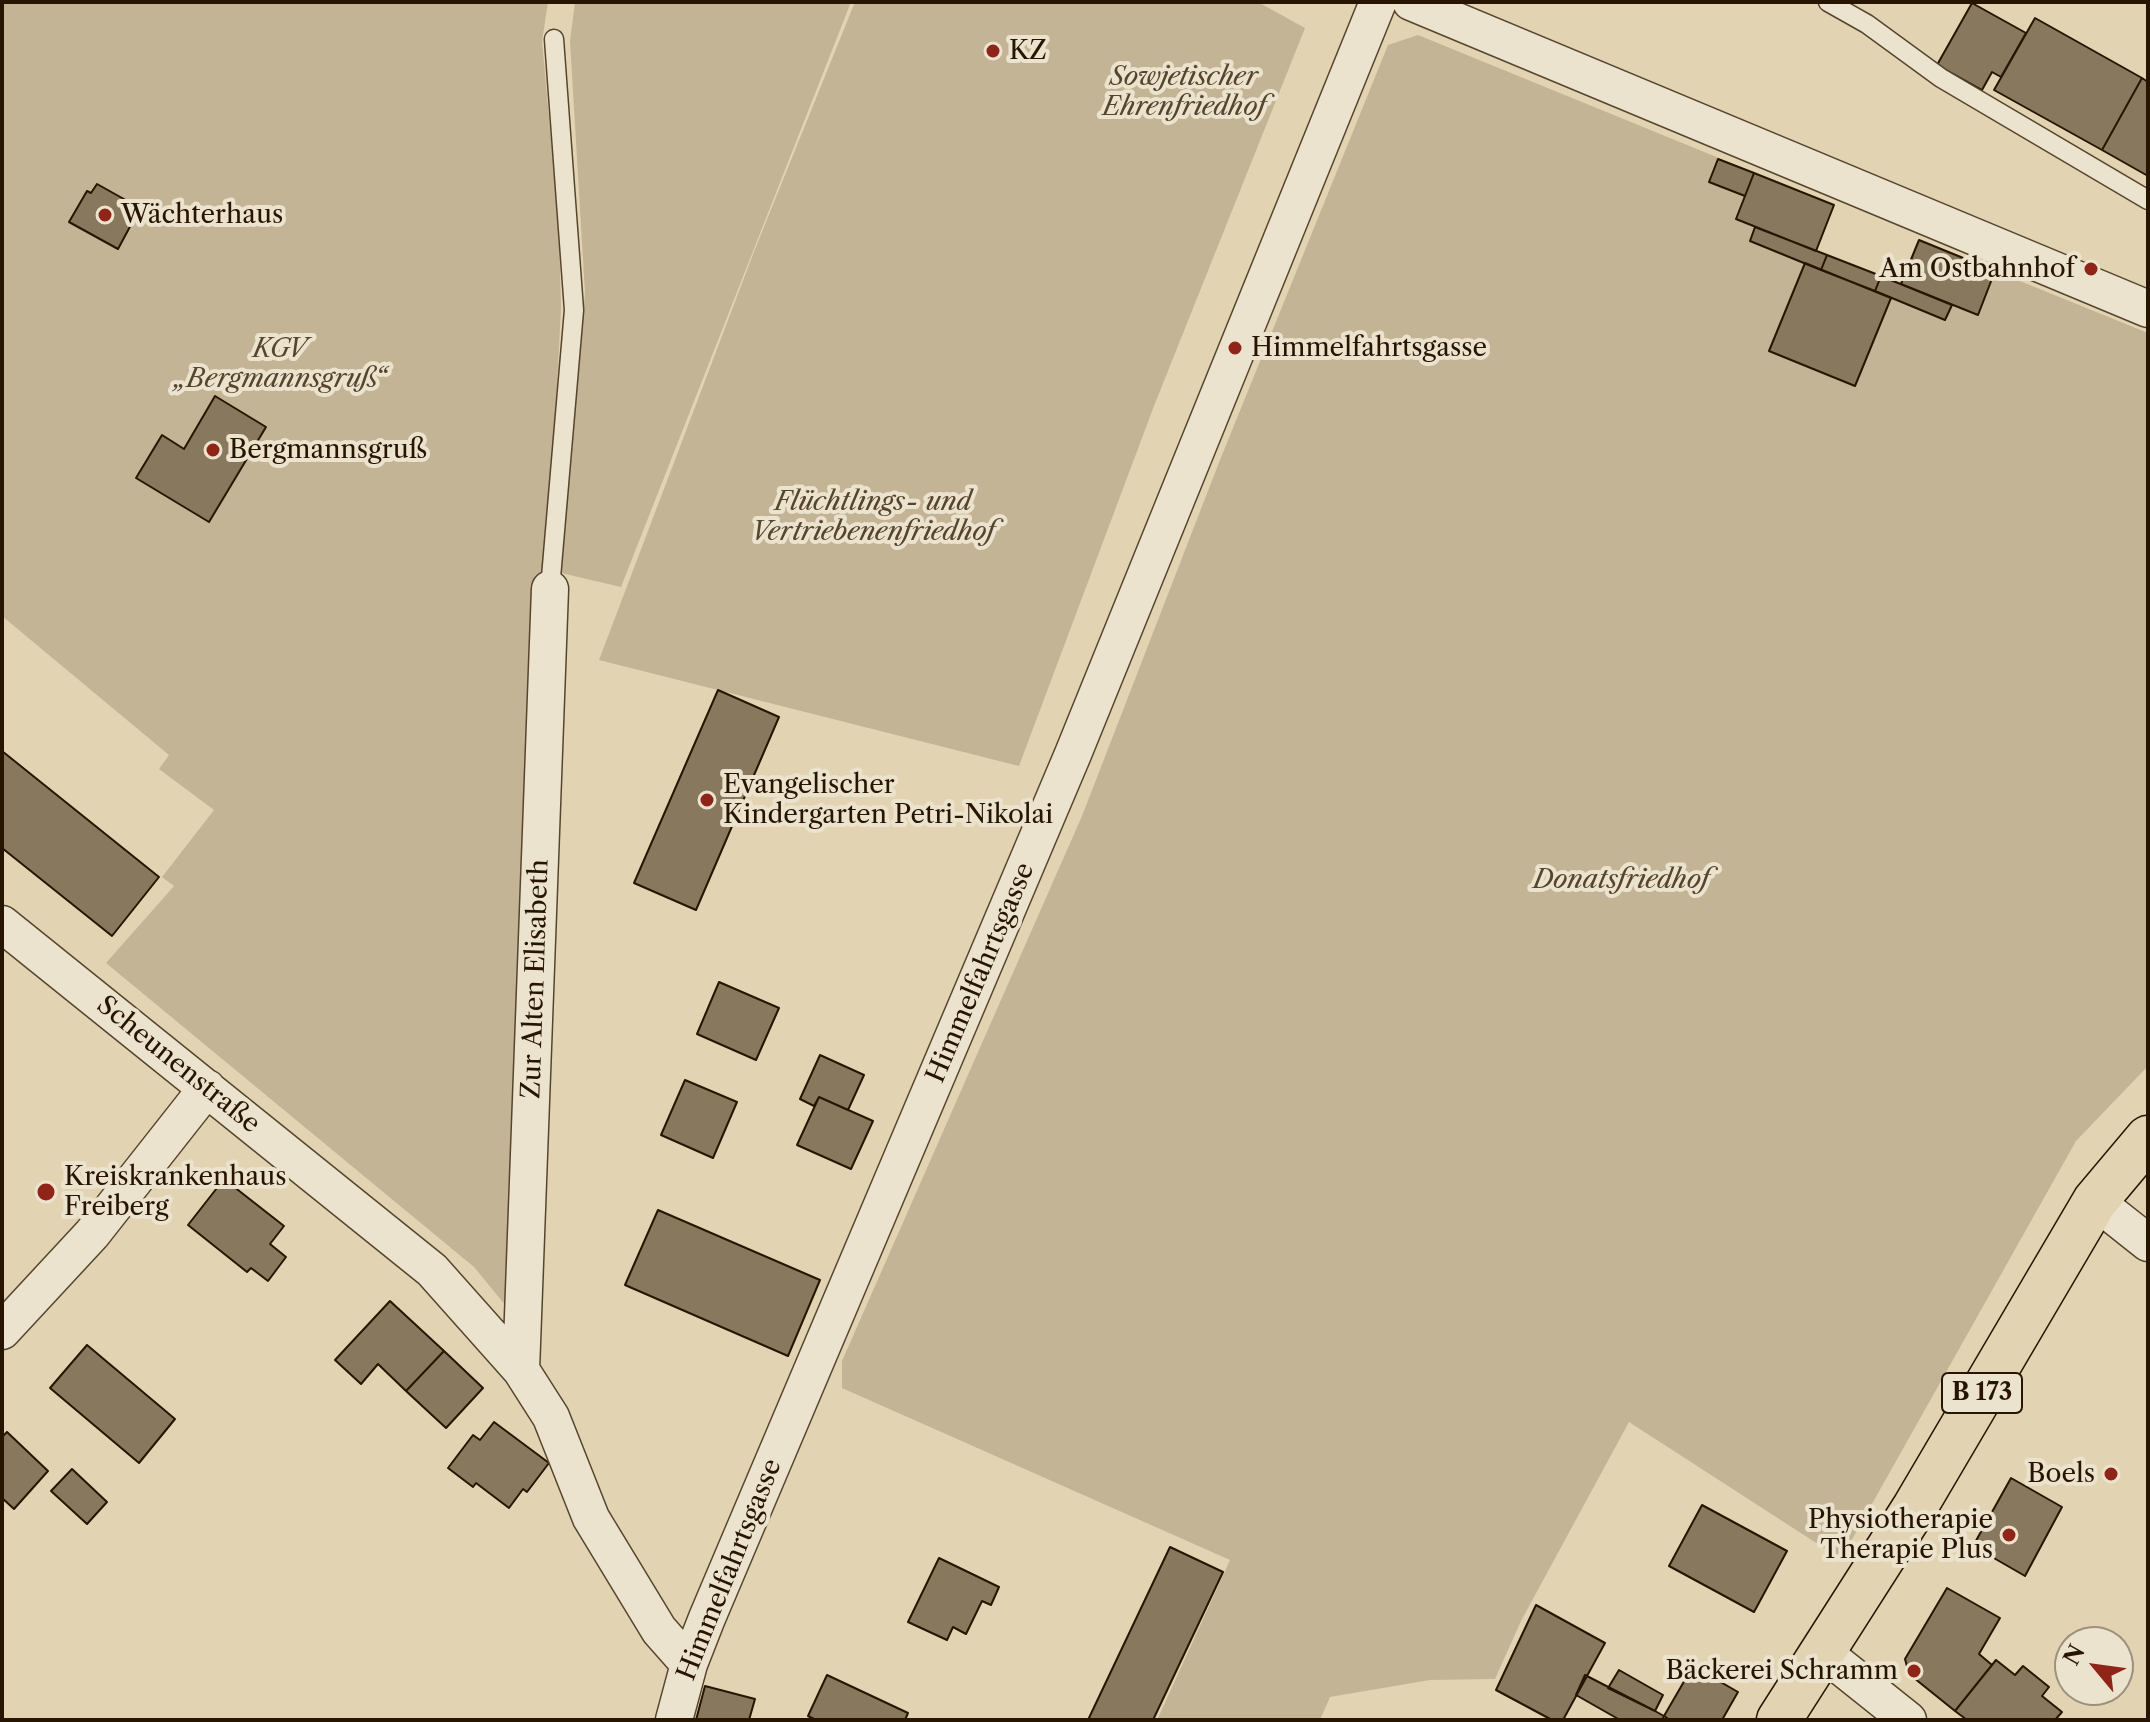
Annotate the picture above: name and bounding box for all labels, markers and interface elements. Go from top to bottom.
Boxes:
place label: KZ [1009,35,1047,67]
marker: KZ [984,42,1002,60]
park label: Sowjetischer Ehrenfriedhof [1102,61,1266,122]
place label: Wächterhaus [121,199,283,231]
marker: Wächterhaus [96,206,114,224]
place label: Am Ostbahnhof [1879,253,2075,285]
marker: Am Ostbahnhof [2082,260,2100,278]
place label: Himmelfahrtsgasse [1251,332,1487,364]
park label: KGV „Bergmannsgruß“ [174,333,386,394]
marker: Himmelfahrtsgasse [1226,339,1244,357]
place label: Bergmannsgruß [229,434,427,466]
marker: Bergmannsgruß [204,441,222,459]
park label: Flüchtlings- und Vertriebenenfriedhof [751,486,995,548]
place label: Evangelischer Kindergarten Petri-Nikolai [723,769,1053,830]
marker: Evangelischer Kindergarten Petri-Nikolai [698,791,716,809]
street label: Himmelfahrtsgasse [921,858,1041,1088]
street label: Zur Alten Elisabeth [516,859,556,1099]
park label: Donatsfriedhof [1533,864,1709,896]
street label: Scheunenstraße [90,990,266,1140]
place label: Kreiskrankenhaus Freiberg [64,1161,287,1222]
marker: Kreiskrankenhaus Freiberg [35,1181,57,1203]
road number: B 173 [1942,1373,2022,1413]
street label: Himmelfahrtsgasse [671,1455,789,1685]
place label: Boels [2027,1458,2095,1490]
marker: Boels [2102,1465,2120,1483]
place label: Physiotherapie Therapie Plus [1808,1504,1993,1566]
marker: Physiotherapie Therapie Plus [2000,1526,2018,1544]
north arrow [2054,1626,2134,1706]
text: N [2058,1640,2091,1670]
place label: Bäckerei Schramm [1665,1655,1898,1687]
marker: Bäckerei Schramm [1905,1662,1923,1680]

